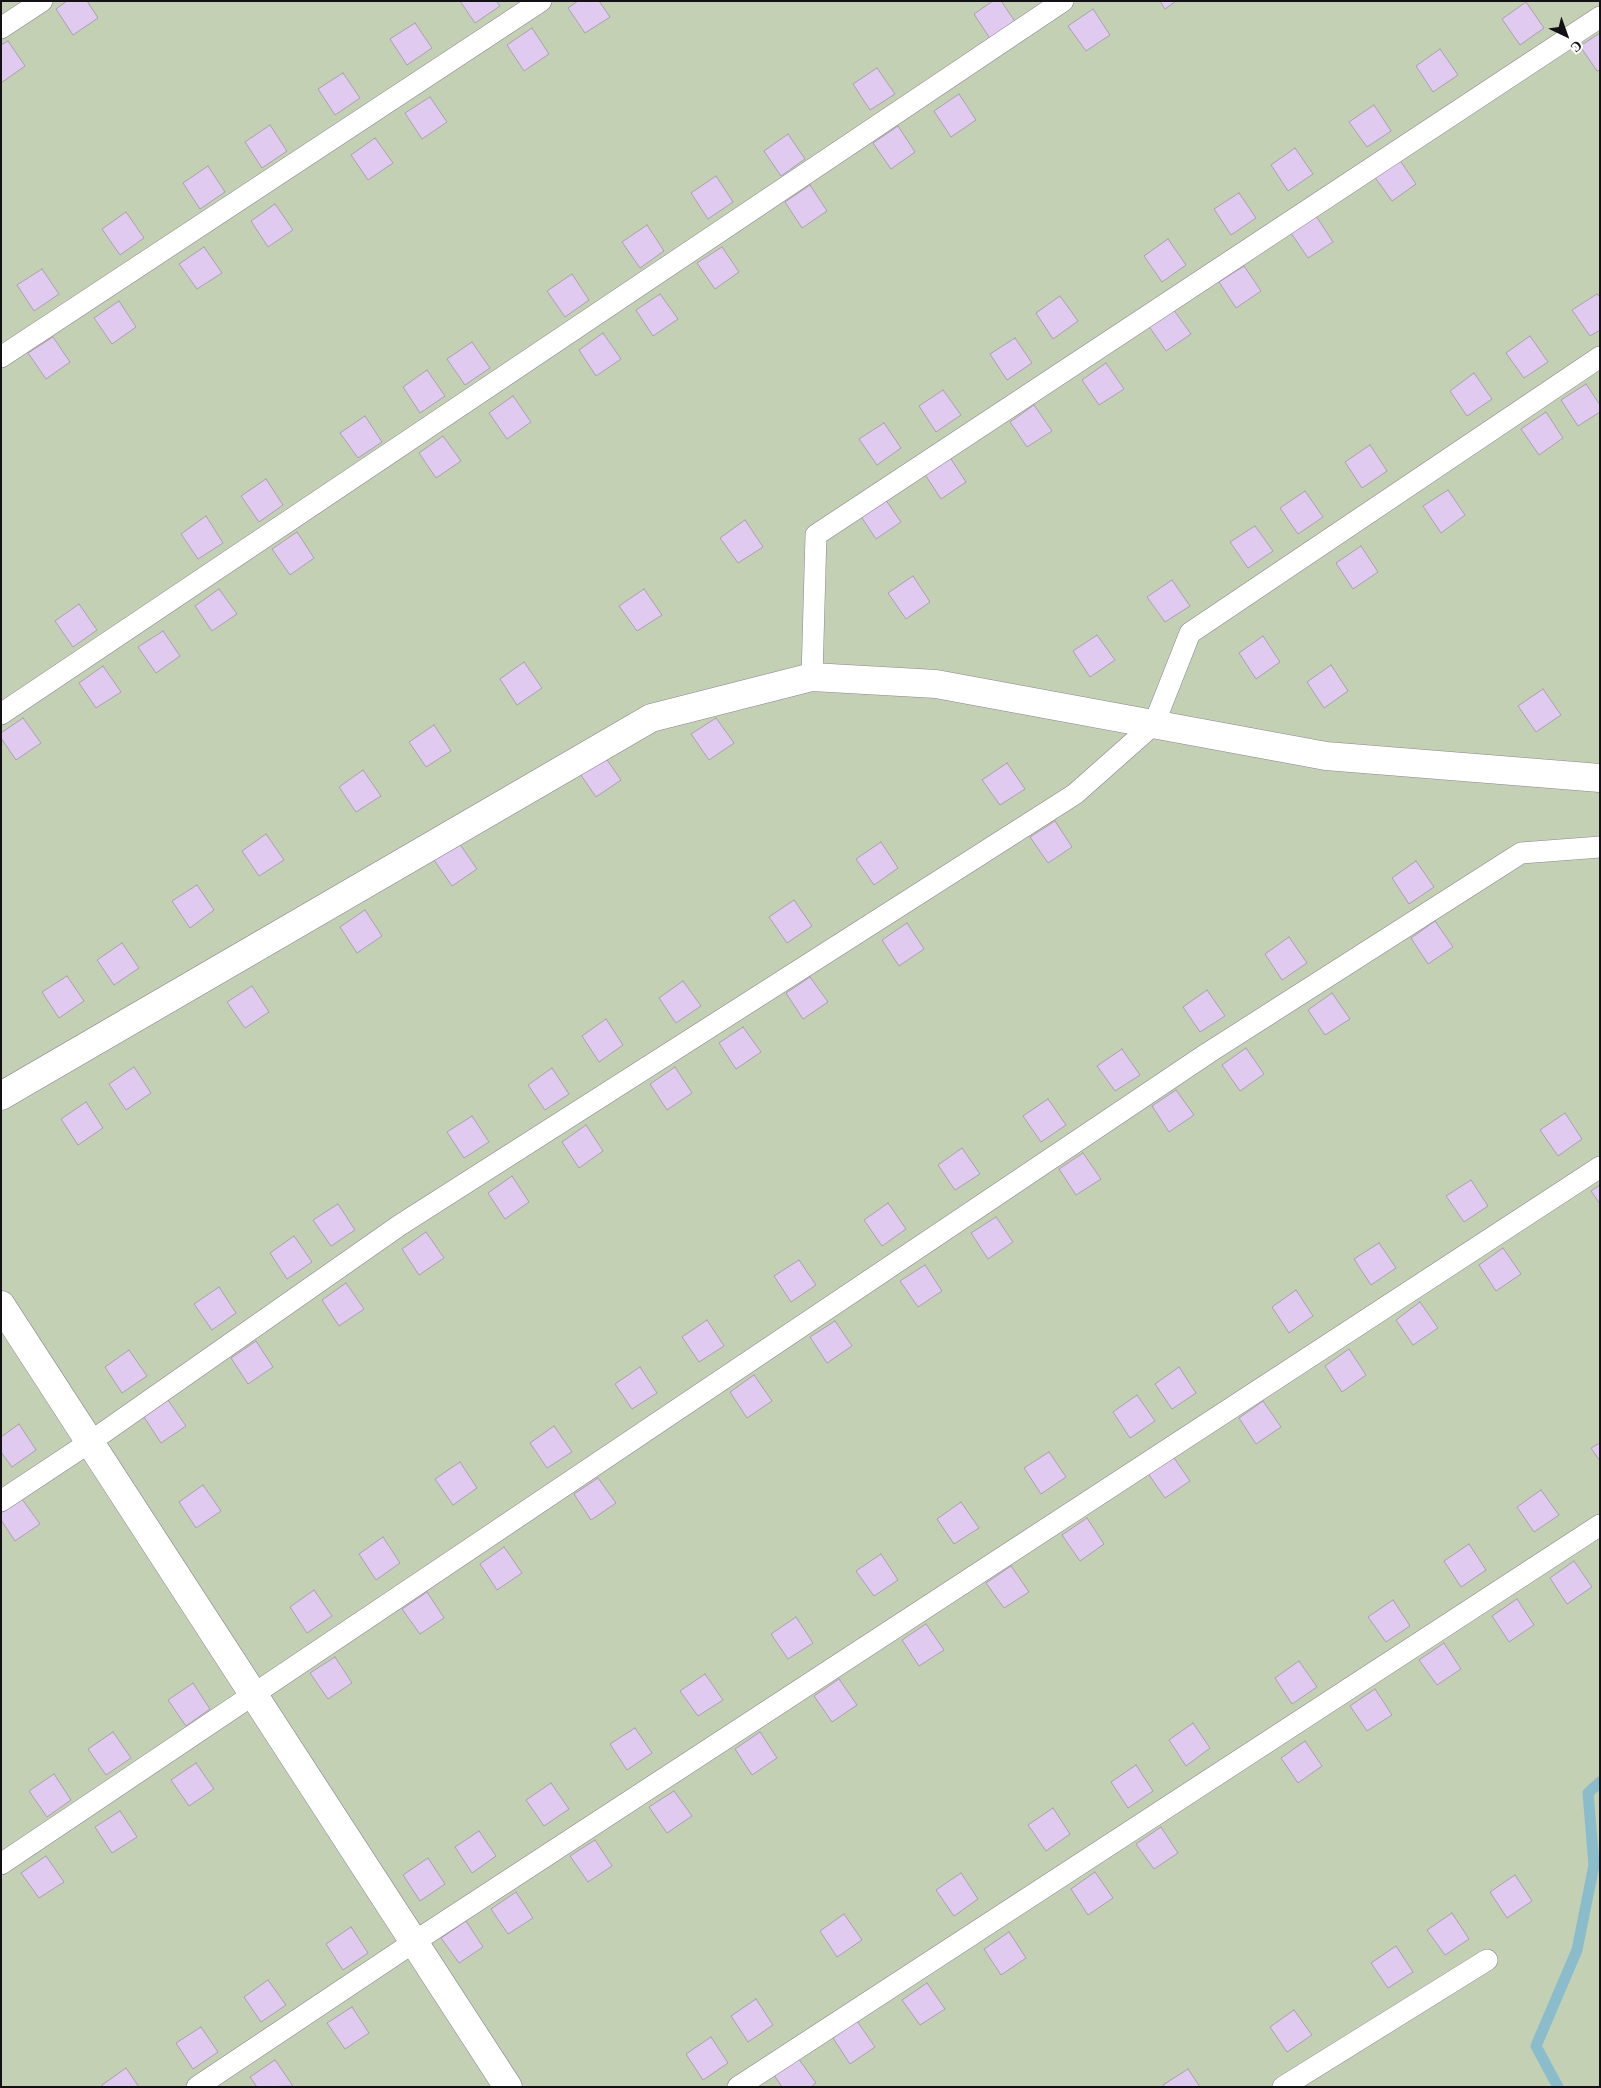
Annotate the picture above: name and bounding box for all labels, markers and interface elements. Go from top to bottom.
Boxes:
north arrow [1541,10,1591,60]
text: С [1568,38,1585,55]

